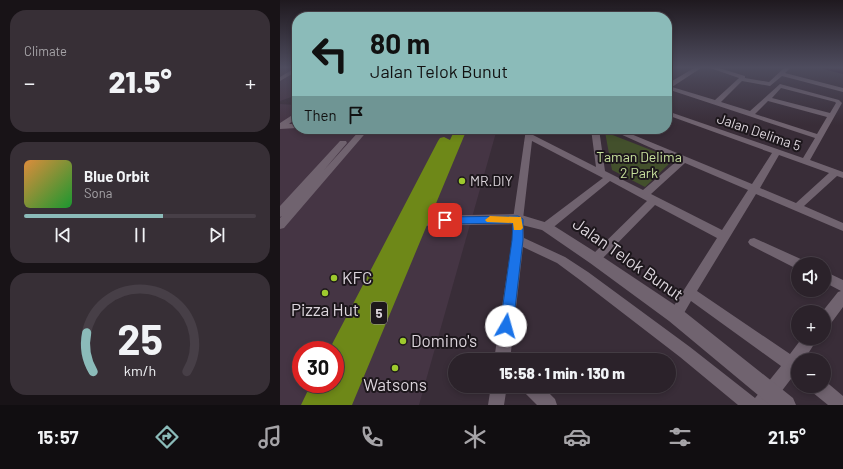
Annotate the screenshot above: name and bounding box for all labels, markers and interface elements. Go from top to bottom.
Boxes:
text: 80 m [370,26,430,60]
icon: left [304,28,356,80]
text: Climate [24,43,67,59]
text: Jalan Telok Bunut [370,60,508,82]
text: 21.5° [108,63,172,99]
text: − [24,69,35,95]
text: + [245,69,256,95]
icon: arrive [345,104,367,126]
text: Then [304,106,337,124]
street label: Jalan Delima 5 [715,109,803,154]
park label: Taman Delima 2 Park [596,148,682,181]
text: Blue Orbit [84,167,149,185]
place label: MR.DIY [470,172,513,189]
marker: MR.DIY [457,176,467,186]
text: Sona [84,185,112,201]
pin [428,203,462,237]
icon: arrive [434,209,456,231]
street label: Jalan Telok Bunut [569,213,688,304]
icon: previous [52,224,74,246]
icon: pause [129,224,151,246]
icon: next [206,224,228,246]
map controls [791,257,831,393]
button: sound [791,257,831,297]
place label: KFC [342,267,372,287]
marker: KFC [329,273,339,283]
marker: Pizza Hut [320,288,330,298]
place label: Pizza Hut [291,299,359,319]
road number: 5 [371,302,387,324]
position arrow [485,305,527,347]
button: + [791,305,831,345]
text: 25 [117,313,163,363]
place label: Domino's [411,330,477,350]
marker: Domino's [398,336,408,346]
speed limit sign: 30 [292,341,344,393]
button: − [791,353,831,393]
text: km/h [124,362,156,379]
marker: Watsons [390,363,400,373]
text: 15:58 · 1 min · 130 m [499,364,625,382]
place label: Watsons [363,374,427,394]
icon: directions [153,423,181,451]
icon: music [256,423,284,451]
icon: phone [358,423,386,451]
icon: climate [461,423,489,451]
icon: car [563,423,591,451]
icon: filters [666,423,694,451]
text: 15:57 [37,426,79,448]
text: 21.5° [768,426,806,448]

